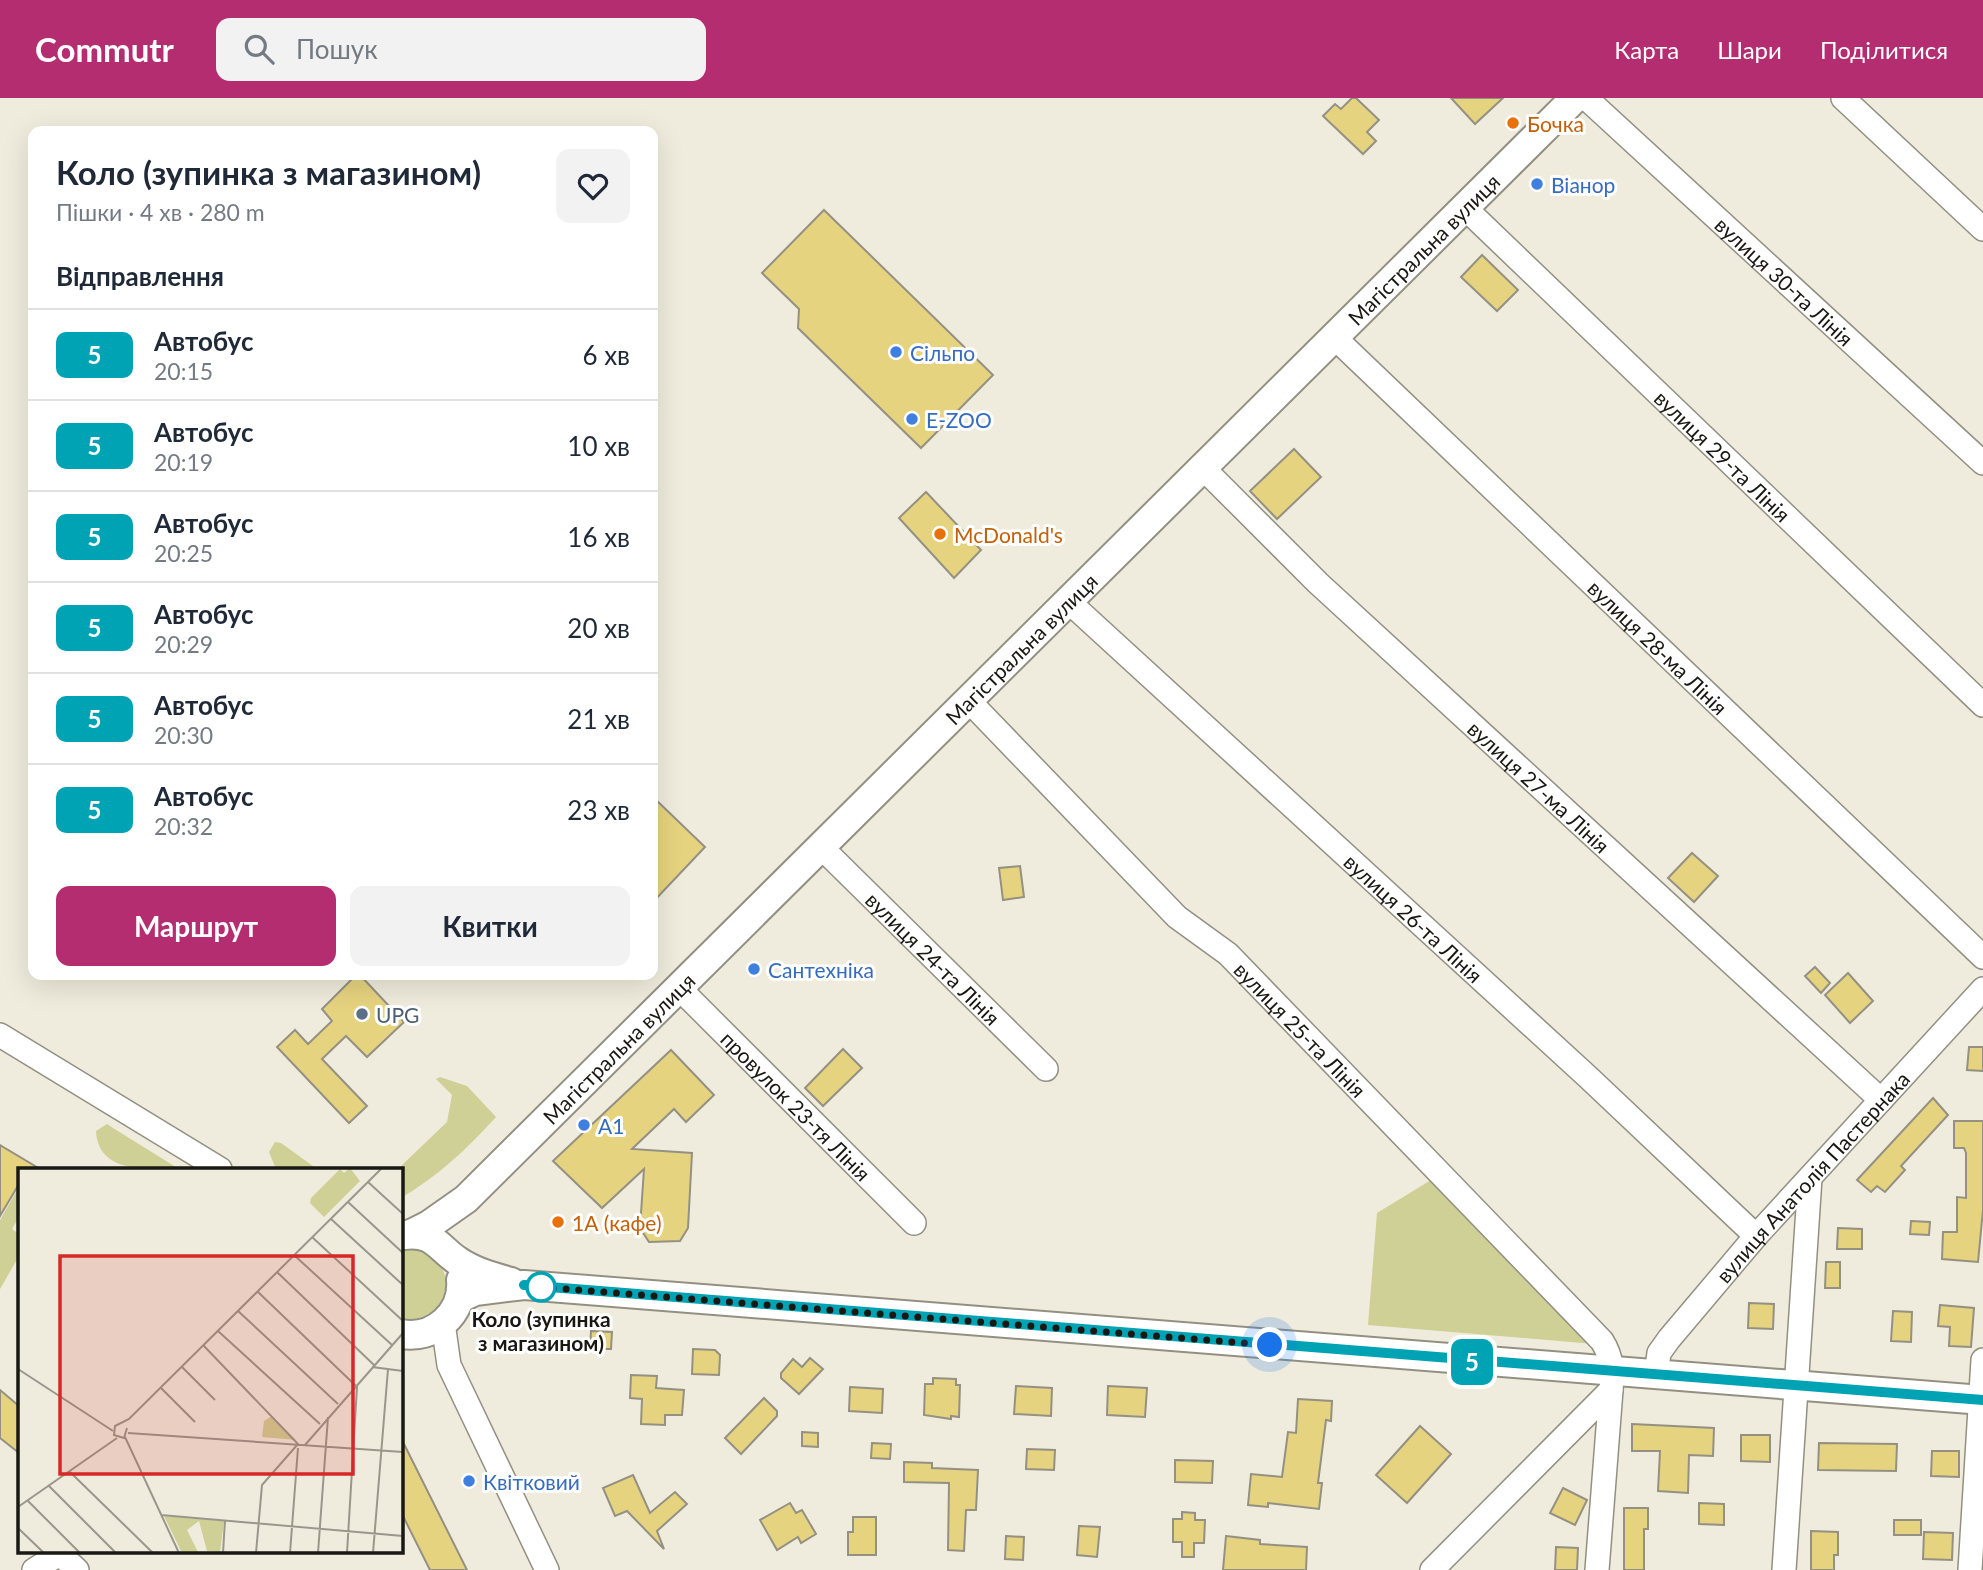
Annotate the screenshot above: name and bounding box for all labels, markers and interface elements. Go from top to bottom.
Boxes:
search box [216,18,706,81]
text: Commutr [35,29,174,69]
icon: search [240,30,278,68]
text: Пошук [296,33,378,65]
text: Карта [1614,35,1679,64]
text: Шари [1717,35,1782,64]
text: Поділитися [1820,35,1948,64]
place label: Бочка [1527,111,1584,136]
marker: Бочка [1505,115,1521,131]
button: heart [556,149,630,223]
text: Коло (зупинка з магазином) [56,152,481,192]
street label: Магістральна вулиця [1342,168,1504,329]
place label: Віанор [1551,172,1615,197]
marker: Віанор [1529,176,1545,192]
text: Пішки · 4 хв · 280 m [56,198,265,226]
street label: вулиця 30-та Лінія [1711,211,1859,350]
text: Відправлення [56,260,224,292]
text: Автобус [154,325,253,357]
text: 6 хв [582,339,630,371]
text: 5 [88,340,101,369]
place label: Сільпо [910,340,975,365]
marker: Сільпо [888,344,904,360]
text: 20:15 [154,357,213,385]
street label: вулиця 29-та Лінія [1650,385,1796,526]
place label: E-ZOO [926,407,992,432]
marker: E-ZOO [904,411,920,427]
text: Автобус [154,416,253,448]
text: 10 хв [567,430,630,462]
text: 5 [88,431,101,460]
text: 20:19 [154,448,213,476]
text: Автобус [154,507,253,539]
text: 16 хв [567,521,630,553]
text: 5 [88,522,101,551]
place label: McDonald's [954,522,1063,547]
marker: McDonald's [932,526,948,542]
text: 20:25 [154,539,213,567]
street label: Магістральна вулиця [940,568,1102,729]
street label: вулиця 28-ма Лінія [1584,575,1733,719]
text: Автобус [154,598,253,630]
text: 20 хв [567,612,630,644]
text: 5 [88,613,101,642]
text: 20:29 [154,630,213,658]
text: Автобус [154,689,253,721]
text: 21 хв [567,703,630,735]
text: 5 [88,704,101,733]
street label: вулиця 27-ма Лінія [1463,715,1615,857]
text: 20:30 [154,721,213,749]
text: Автобус [154,780,253,812]
text: 23 хв [567,794,630,826]
text: 5 [88,795,101,824]
text: 20:32 [154,812,213,840]
street label: вулиця 26-та Лінія [1340,848,1488,987]
button: Маршрут [56,886,336,966]
button: Квитки [350,886,630,966]
street label: вулиця 24-та Лінія [861,886,1006,1029]
street label: вулиця 25-та Лінія [1230,956,1372,1102]
place label: Сантехніка [768,957,874,982]
marker: Сантехніка [746,961,762,977]
street label: Магістральна вулиця [537,967,699,1128]
place label: UPG [376,1002,419,1027]
marker: UPG [354,1006,370,1022]
street label: провулок 23-тя Лінія [716,1025,876,1185]
street label: вулиця Анатолія Пастернака [1710,1066,1914,1287]
place label: А1 [598,1113,624,1138]
marker: А1 [576,1117,592,1133]
inset map [18,1168,402,1552]
place label: 1А (кафе) [572,1210,662,1235]
marker: 1А (кафе) [550,1214,566,1230]
marker: Коло (зупинка з магазином) [526,1272,556,1302]
place label: Коло (зупинка з магазином) [471,1306,611,1355]
your location [1252,1327,1287,1362]
line badge: 5 [1449,1339,1495,1385]
text: 5 [1465,1347,1479,1376]
place label: Квітковий [483,1469,580,1494]
marker: Квітковий [461,1473,477,1489]

